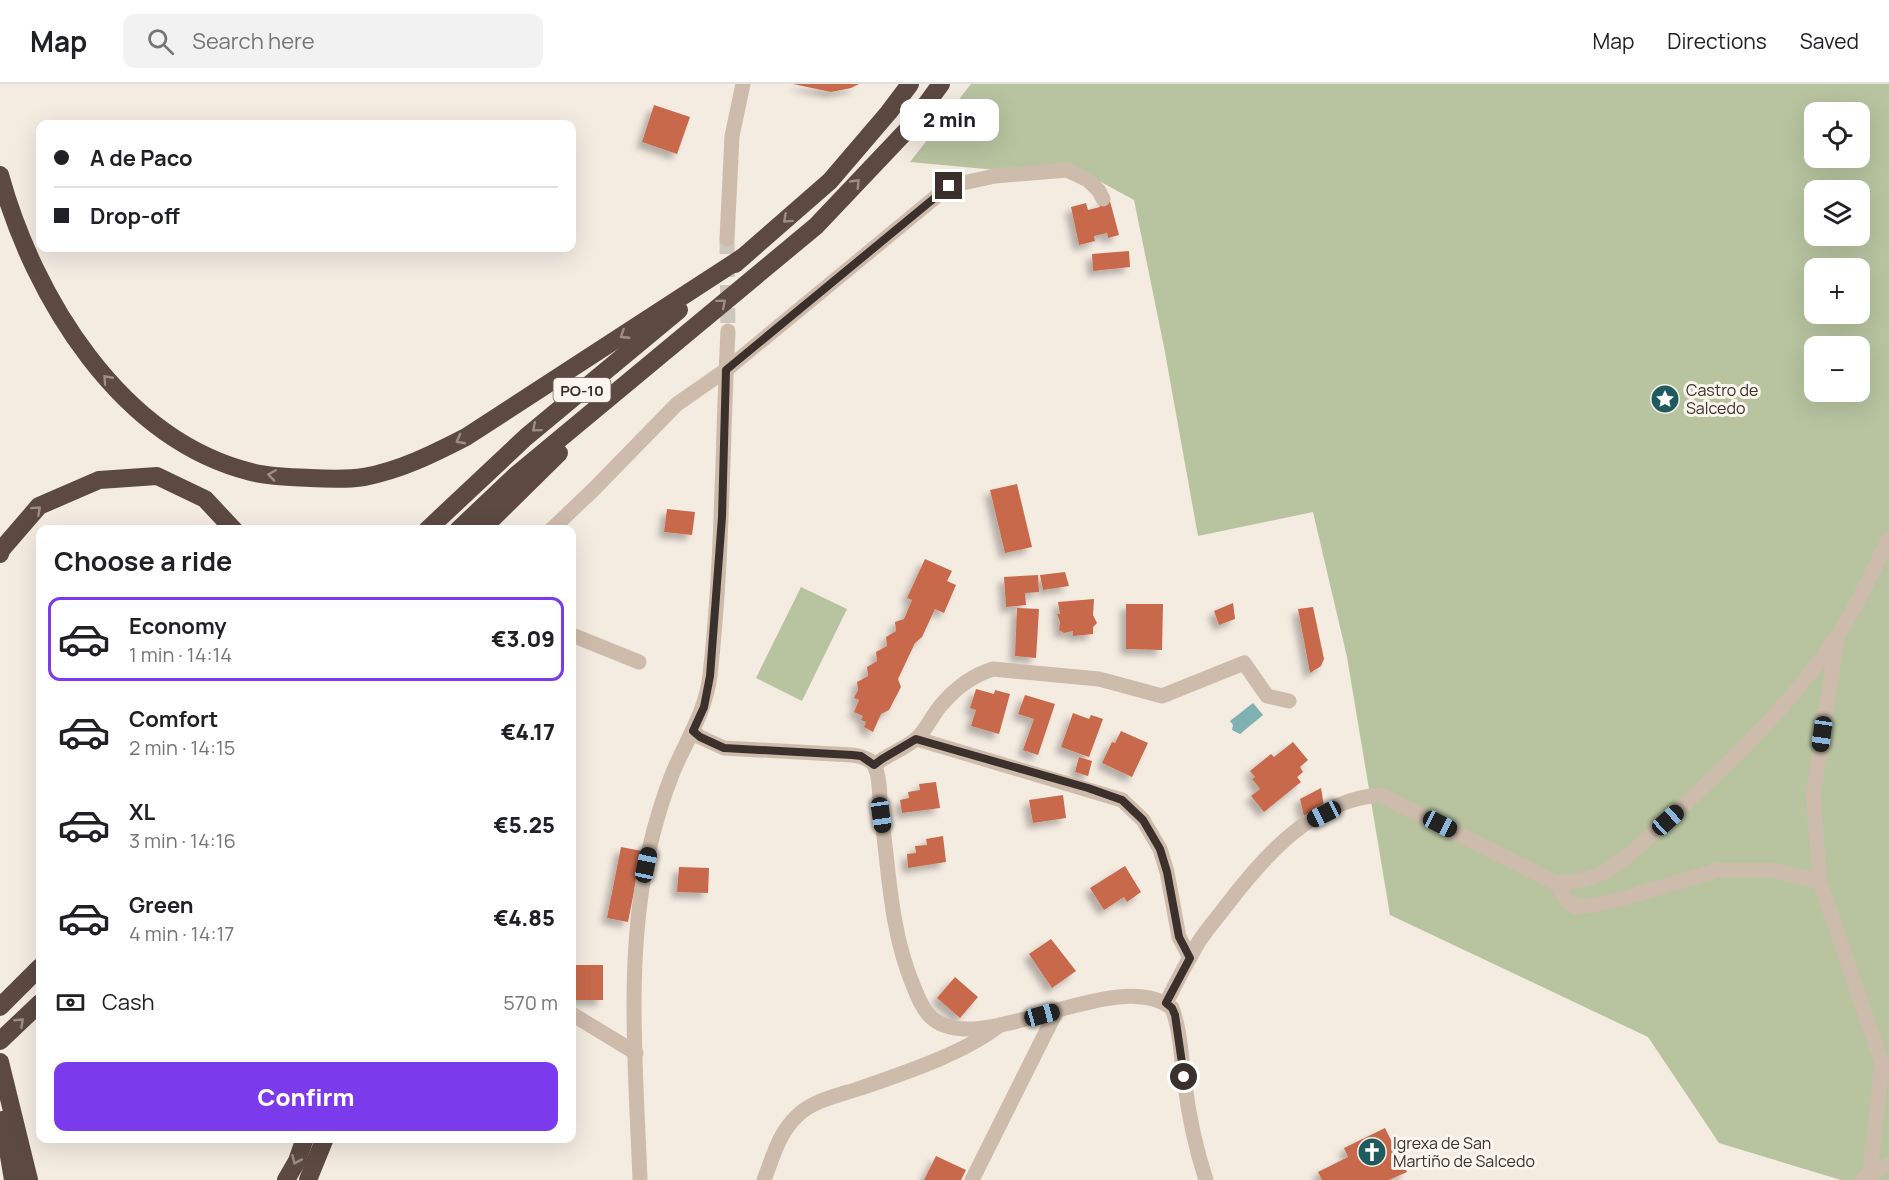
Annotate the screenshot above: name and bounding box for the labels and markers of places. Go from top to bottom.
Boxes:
place label: Castro de Salcedo [1686,379,1758,419]
place icon: Castro de Salcedo [1649,383,1681,415]
place label: Igrexa de San Martiño de Salcedo [1393,1132,1535,1172]
church icon: Igrexa de San Martiño de Salcedo [1356,1136,1388,1168]

